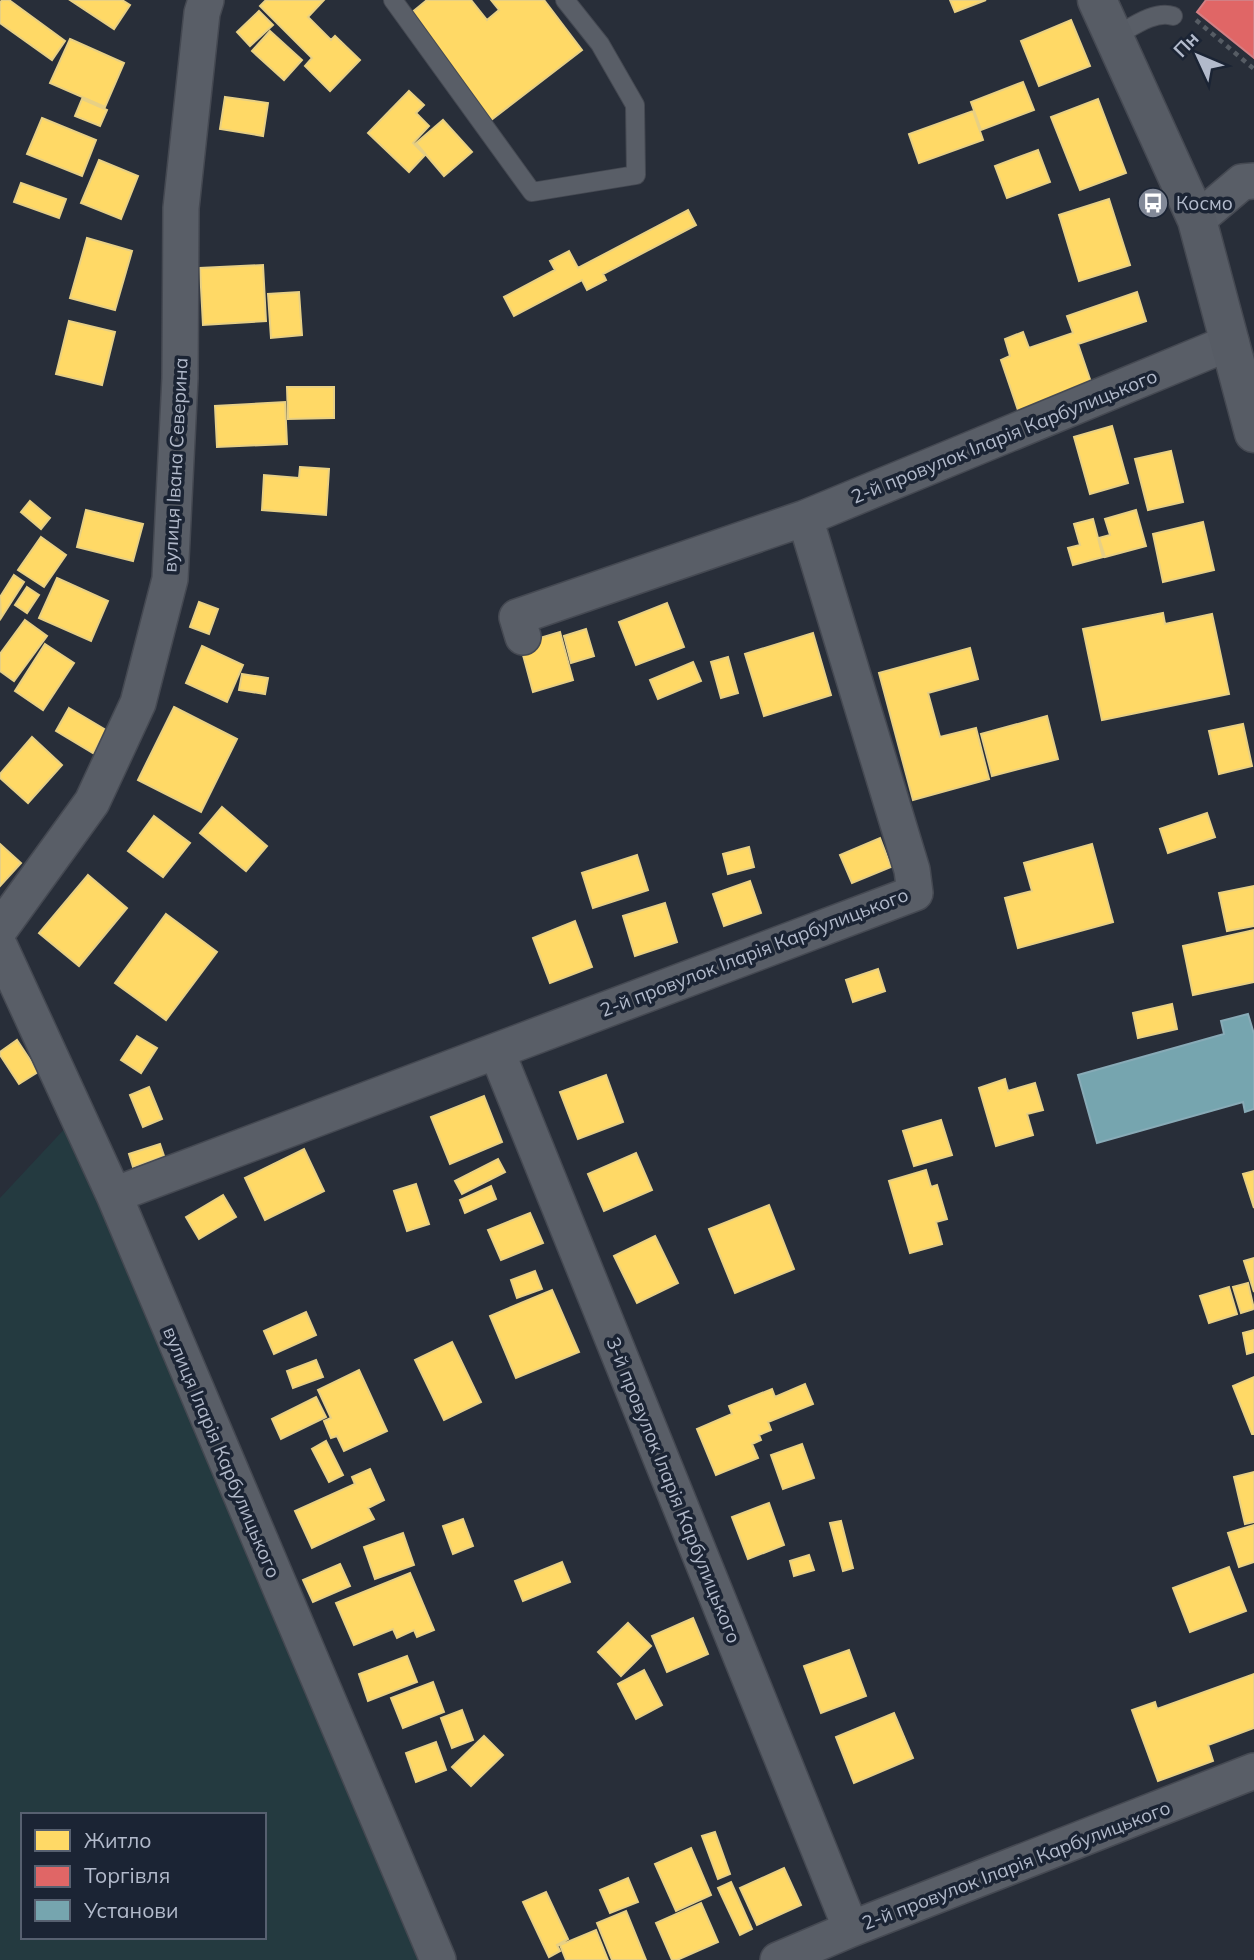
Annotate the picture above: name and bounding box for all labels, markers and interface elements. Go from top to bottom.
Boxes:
north arrow [1163,21,1233,91]
text: Пн [1168,26,1204,62]
bus stop icon: Космо [1136,186,1170,220]
place label: Космо [1176,191,1233,215]
street label: вулиця Івана Северина [157,357,193,573]
street label: 2-й провулок Іларія Карбулицького [847,363,1161,509]
street label: 2-й провулок Іларія Карбулицького [596,882,912,1022]
street label: вулиця Іларія Карбулицького [158,1323,286,1581]
street label: 3-й провулок Іларія Карбулицького [601,1333,747,1647]
street label: 2-й провулок Іларія Карбулицького [858,1795,1174,1935]
legend [21,1813,266,1939]
text: Житло [84,1827,151,1853]
text: Торгівля [84,1862,170,1888]
text: Установи [83,1897,179,1923]

